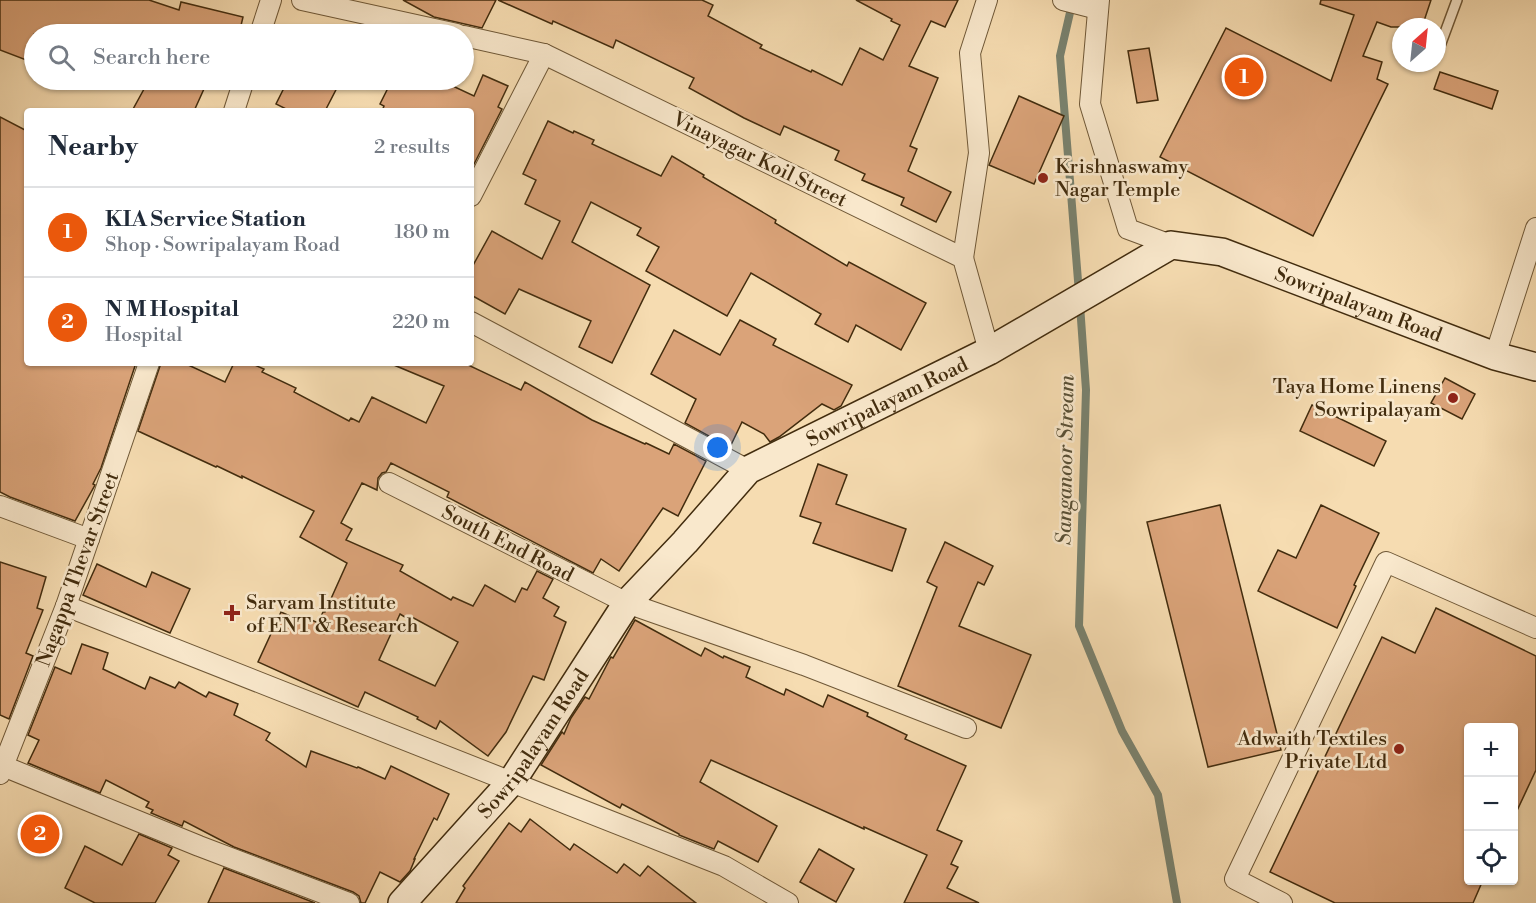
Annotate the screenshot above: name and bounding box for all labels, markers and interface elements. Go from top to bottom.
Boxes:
north arrow [1392,18,1446,72]
search box [24,24,474,90]
icon: search [45,41,78,74]
text: Search here [93,44,210,71]
pin: 1 [1224,54,1264,100]
street label: Vinayagar Koil Street [667,107,851,214]
text: Nearby [48,131,138,163]
text: 2 results [374,135,450,160]
place label: Krishnaswamy Nagar Temple [1055,155,1188,203]
marker: Krishnaswamy Nagar Temple [1036,171,1050,185]
text: KIA Service Station [105,206,306,233]
text: 1 [63,220,72,245]
text: 180 m [395,220,450,245]
text: Shop · Sowripalayam Road [105,233,340,258]
street label: Sowripalayam Road [1271,262,1446,349]
text: N M Hospital [105,296,239,323]
text: 2 [61,310,74,335]
text: 220 m [392,310,450,335]
text: Hospital [105,323,182,348]
street label: Sowripalayam Road [803,352,973,453]
water label: Sanganoor Stream [1052,374,1081,545]
place label: Taya Home Linens Sowripalayam [1273,375,1441,423]
marker: Taya Home Linens Sowripalayam [1446,391,1460,405]
your location [703,433,732,462]
street label: Nagappa Thevar Street [32,469,125,670]
street label: South End Road [437,500,578,589]
place label: Sarvam Institute of ENT & Research [246,591,418,639]
marker: Sarvam Institute of ENT & Research [223,604,241,622]
street label: Sowripalayam Road [473,664,595,824]
map controls [1464,723,1518,885]
button: + [1464,723,1518,777]
place label: Adwaith Textiles Private Ltd [1236,727,1388,775]
marker: Adwaith Textiles Private Ltd [1392,742,1406,756]
button: − [1464,777,1518,831]
pin: 2 [20,812,60,856]
button: locate [1464,831,1518,885]

